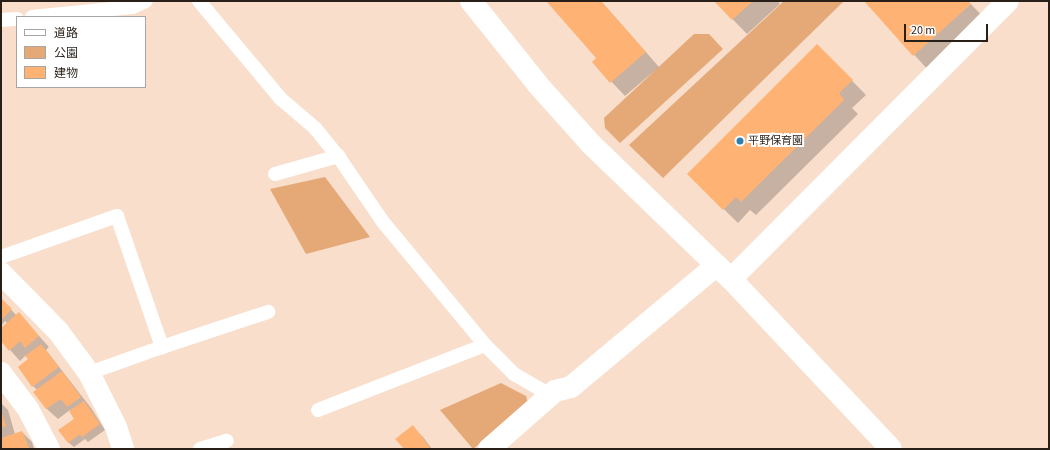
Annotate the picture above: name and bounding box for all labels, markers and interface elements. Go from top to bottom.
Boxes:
legend [16,16,146,88]
scale bar [906,16,990,42]
text: 20 m [911,22,935,39]
text: 道路 [54,25,78,42]
text: 公園 [54,45,78,62]
text: 建物 [54,65,78,82]
place label: 平野保育園 [748,134,803,148]
marker: 平野保育園 [735,136,745,146]

